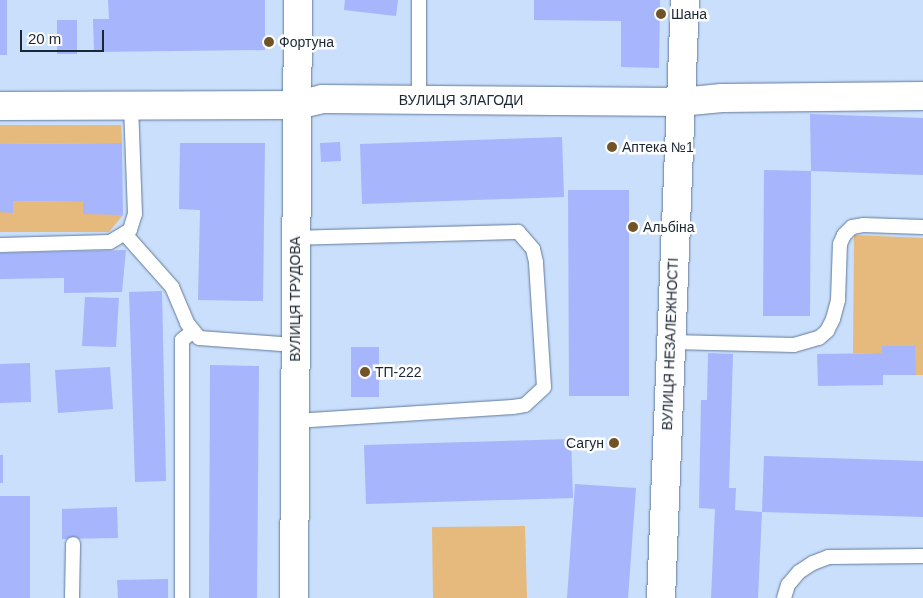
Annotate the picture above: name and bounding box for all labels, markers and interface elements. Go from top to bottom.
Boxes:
place label: Шана [671,6,707,22]
marker: Шана [655,8,667,20]
scale bar [22,20,106,52]
text: 20 m [28,30,61,47]
place label: Фортуна [279,34,334,50]
marker: Фортуна [263,36,275,48]
street label: ВУЛИЦЯ ЗЛАГОДИ [399,92,523,108]
place label: Аптека №1 [622,139,694,155]
marker: Аптека №1 [606,141,618,153]
place label: Альбіна [643,219,694,235]
marker: Альбіна [627,221,639,233]
street label: ВУЛИЦЯ ТРУДОВА [287,236,303,362]
street label: ВУЛИЦЯ НЕЗАЛЕЖНОСТІ [659,257,681,431]
place label: ТП-222 [375,364,422,380]
marker: ТП-222 [359,366,371,378]
place label: Сагун [566,435,604,451]
marker: Сагун [608,437,620,449]

